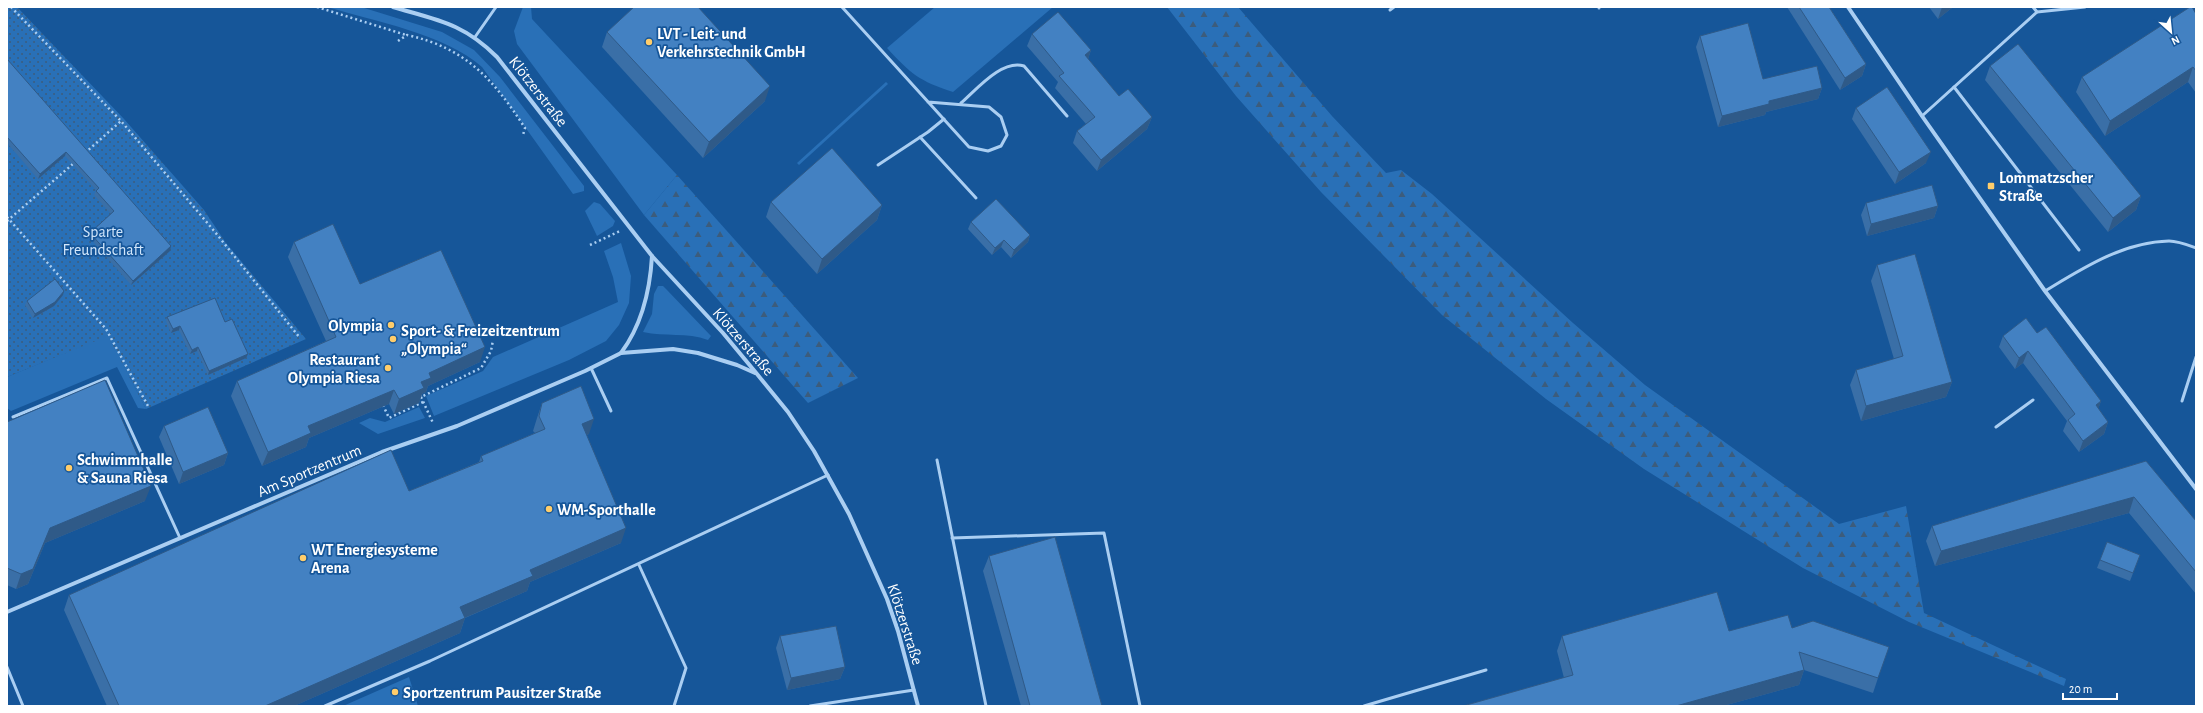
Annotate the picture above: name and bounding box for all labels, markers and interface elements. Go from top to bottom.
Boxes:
north arrow [2151,12,2191,52]
place label: LVT - Leit- und Verkehrstechnik GmbH [657,26,806,60]
text: N [2169,34,2181,47]
marker: LVT - Leit- und Verkehrstechnik GmbH [644,37,654,47]
street label: Klötzerstraße [506,53,570,130]
place label: Lommatzscher Straße [1999,170,2093,204]
marker: Lommatzscher Straße [1986,181,1996,191]
park label: Sparte Freundschaft [62,224,144,258]
street label: Klötzerstraße [710,305,777,379]
place label: Olympia [328,318,383,335]
marker: Olympia [386,320,396,330]
place label: Sport- & Freizeitzentrum „Olympia“ [401,323,560,358]
marker: Sport- & Freizeitzentrum „Olympia“ [388,334,398,344]
place label: Restaurant Olympia Riesa [288,352,381,387]
marker: Restaurant Olympia Riesa [383,363,393,373]
street label: Am Sportzentrum [255,442,364,500]
place label: Schwimmhalle & Sauna Riesa [77,452,173,486]
marker: Schwimmhalle & Sauna Riesa [64,463,74,473]
place label: WM-Sporthalle [557,502,656,518]
marker: WM-Sporthalle [544,504,554,514]
place label: WT Energiesysteme Arena [311,542,438,576]
marker: WT Energiesysteme Arena [298,553,308,563]
street label: Klötzerstraße [884,582,926,667]
scale bar [2063,675,2117,701]
text: 20 m [2069,683,2092,695]
place label: Sportzentrum Pausitzer Straße [403,685,602,701]
marker: Sportzentrum Pausitzer Straße [390,687,400,697]

